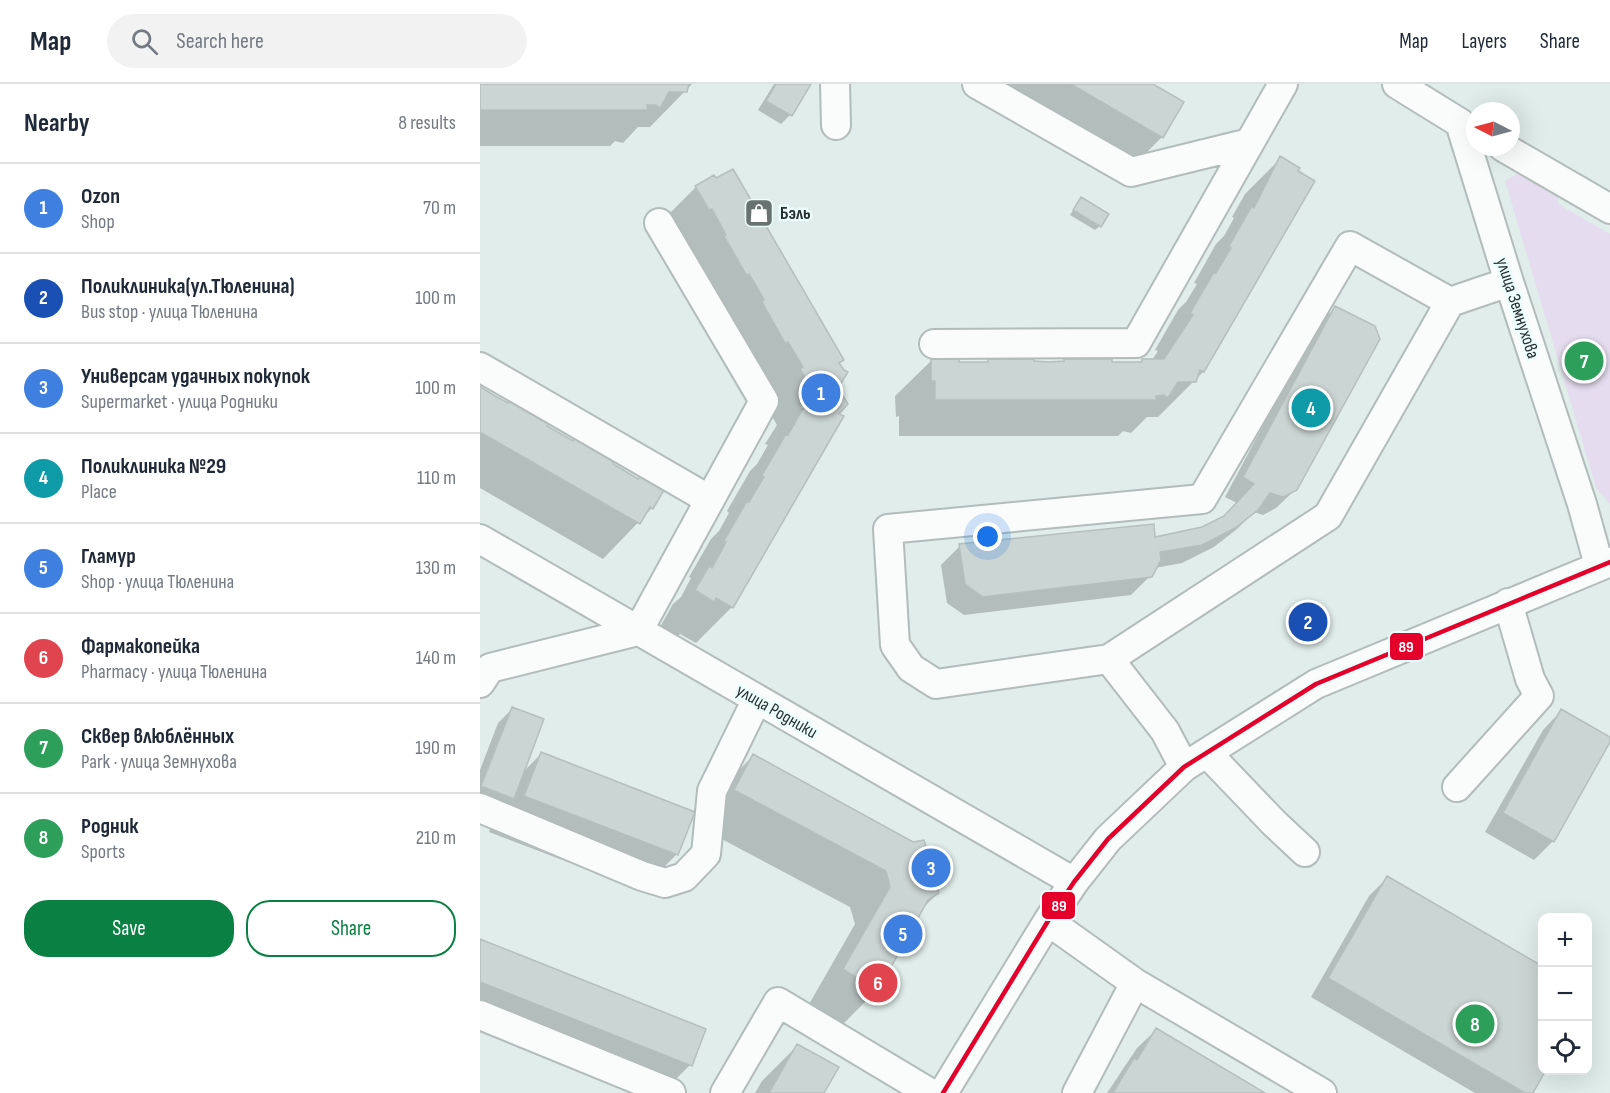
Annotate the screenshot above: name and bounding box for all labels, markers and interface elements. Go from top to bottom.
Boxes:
search box [107,14,527,68]
text: Map [30,25,71,58]
icon: search [128,25,161,58]
text: Search here [176,28,264,55]
text: Map [1399,29,1428,54]
text: Layers [1461,29,1507,54]
text: Share [1540,29,1580,54]
north arrow [1466,102,1520,156]
text: Nearby [24,108,90,139]
text: 8 results [398,111,456,135]
text: Ozon [81,183,120,210]
text: 1 [40,196,47,220]
text: 70 m [423,196,456,220]
shop icon: Бэль [743,197,775,229]
place label: Бэль [780,203,810,224]
text: Shop [81,210,115,234]
street label: улица Земнухова [1491,255,1544,361]
text: Поликлиника(ул.Тюленина) [81,273,295,300]
text: 2 [39,286,48,310]
text: 100 m [415,286,456,310]
text: Bus stop · улица Тюленина [81,300,258,324]
pin: 7 [1564,338,1604,384]
text: Универсам удачных покупок [81,363,310,390]
pin: 1 [802,370,840,416]
text: 3 [39,376,48,400]
text: 100 m [415,376,456,400]
pin: 4 [1292,386,1330,430]
text: Supermarket · улица Родники [81,390,278,414]
text: Поликлиника №29 [81,453,226,480]
text: 4 [39,466,48,490]
text: 110 m [417,466,456,490]
text: Place [81,480,117,504]
your location [973,522,1002,551]
text: Гламур [81,543,136,570]
text: 5 [39,556,48,580]
text: 130 m [416,556,456,580]
text: Shop · улица Тюленина [81,570,234,594]
pin: 2 [1288,600,1328,644]
line badge: 89 [1389,632,1424,661]
text: Фармакопейка [81,633,200,660]
text: 89 [1398,638,1414,657]
text: 6 [39,646,48,670]
text: 140 m [416,646,456,670]
text: Pharmacy · улица Тюленина [81,660,267,684]
street label: улица Родники [733,680,821,743]
text: Сквер влюблённых [81,723,234,750]
text: 7 [39,736,48,760]
text: 190 m [415,736,456,760]
text: Park · улица Земнухова [81,750,237,774]
text: Родник [81,813,139,840]
text: 8 [39,826,48,850]
text: 210 m [416,826,456,850]
text: Sports [81,840,125,864]
pin: 3 [912,846,950,890]
line badge: 89 [1041,891,1076,920]
text: 89 [1051,897,1067,916]
button: Save [24,900,234,957]
button: Share [246,900,456,957]
pin: 5 [884,912,922,956]
map controls [1538,913,1592,1075]
button: + [1538,913,1592,967]
pin: 6 [858,960,898,1006]
button: − [1538,967,1592,1021]
pin: 8 [1456,1002,1494,1046]
button: locate [1538,1021,1592,1075]

